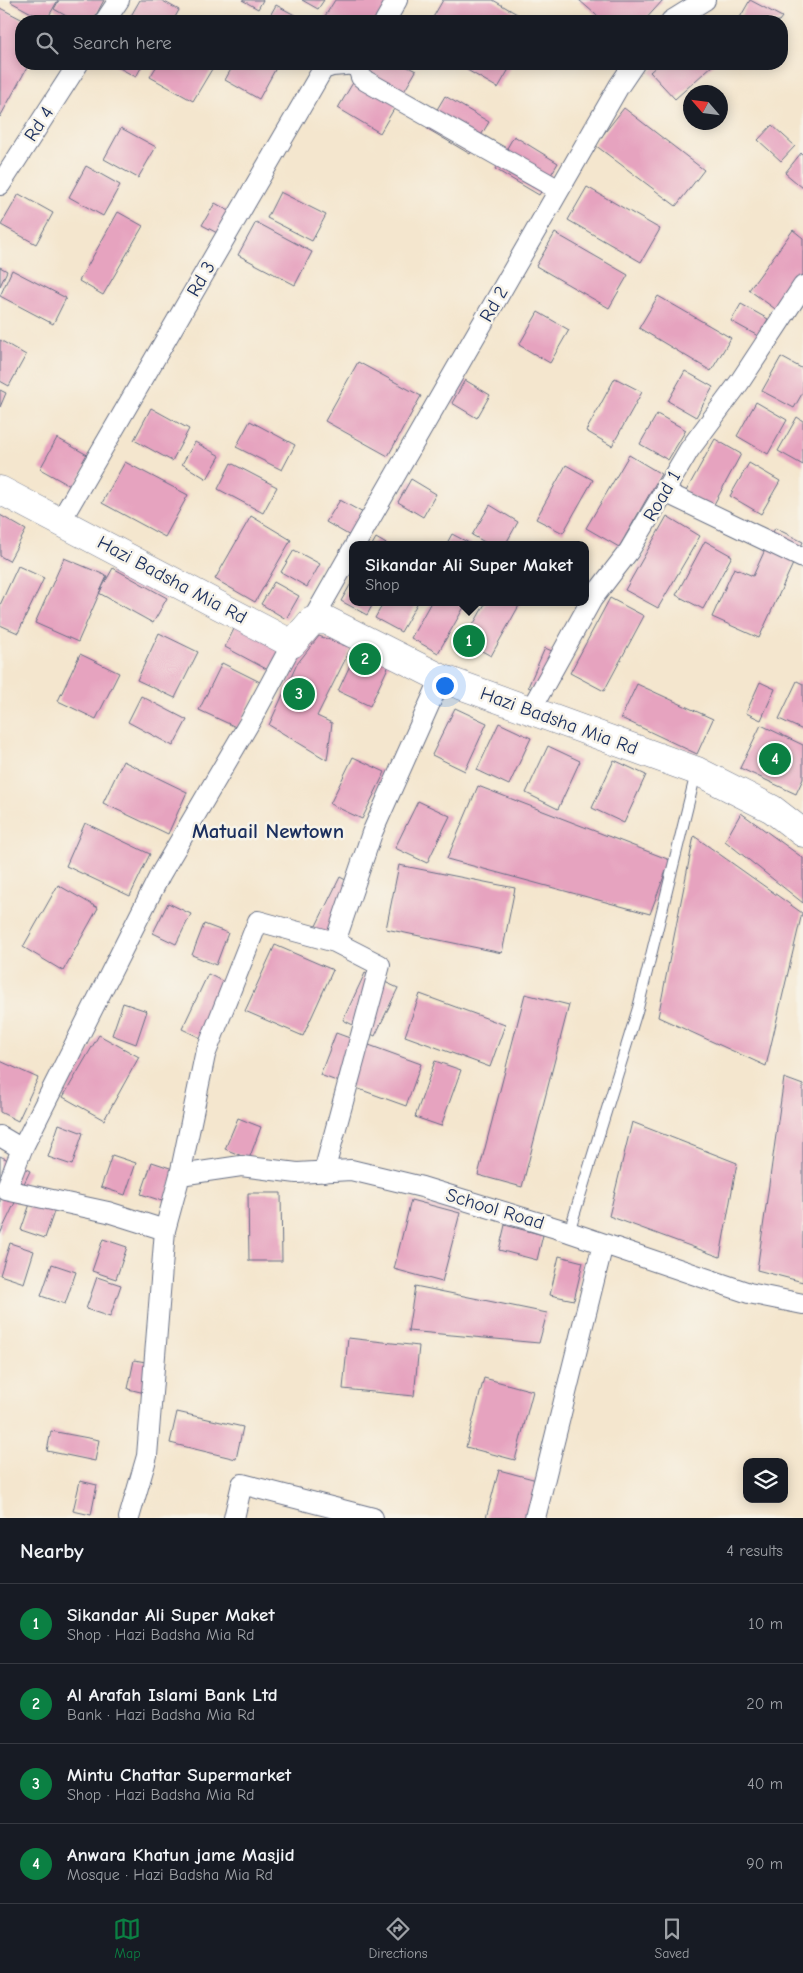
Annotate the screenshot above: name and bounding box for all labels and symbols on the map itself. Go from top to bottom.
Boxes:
north arrow [683,85,728,130]
street label: Rd 4 [20,103,58,145]
street label: Rd 3 [182,257,220,301]
street label: Rd 2 [475,282,513,326]
street label: Road 1 [639,467,685,525]
street label: Hazi Badsha Mia Rd [94,531,250,629]
pin: 1 [453,622,485,660]
pin: 2 [349,640,381,678]
your location [432,673,458,699]
pin: 3 [283,675,315,713]
street label: Hazi Badsha Mia Rd [477,682,641,760]
pin: 4 [759,740,791,778]
district label: Matuail Newtown [192,819,344,843]
street label: School Road [443,1184,547,1234]

